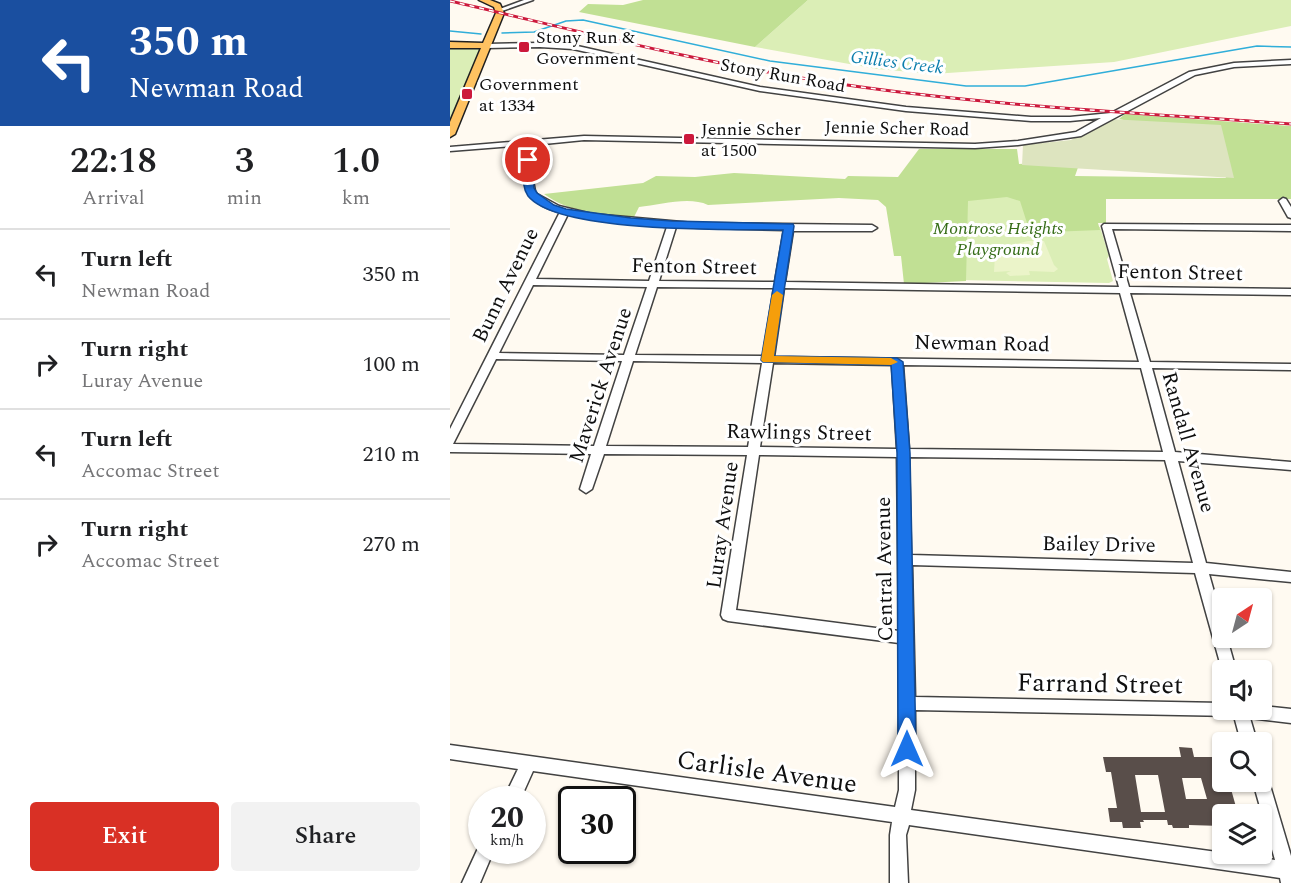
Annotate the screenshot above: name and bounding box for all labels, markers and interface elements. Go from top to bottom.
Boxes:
text: 350 m [129,11,248,74]
icon: left [30,24,108,102]
place label: Stony Run & Government [536,24,636,72]
marker: Stony Run & Government [517,40,531,54]
water label: Gillies Creek [849,43,946,82]
street label: Stony Run Road [718,51,848,100]
text: Newman Road [129,68,304,110]
place label: Government at 1334 [479,71,579,119]
marker: Government at 1334 [460,87,474,101]
street label: Jennie Scher Road [824,114,970,143]
place label: Jennie Scher at 1500 [701,116,801,164]
marker: Jennie Scher at 1500 [682,132,696,146]
text: 22:18 [70,134,157,189]
text: 3 [235,134,254,189]
text: 1.0 [332,134,380,189]
pin [502,134,553,185]
icon: arrive [511,143,544,176]
text: Arrival [82,183,145,213]
text: min [227,183,262,213]
text: km [342,183,370,213]
park label: Montrose Heights Playground [933,215,1064,263]
street label: Bunn Avenue [464,222,548,348]
text: Turn left [81,243,173,276]
street label: Fenton Street [631,250,757,284]
street label: Fenton Street [1117,256,1243,290]
icon: left [30,258,63,291]
text: 350 m [363,258,420,291]
text: Newman Road [81,276,210,306]
street label: Maverick Avenue [561,303,641,467]
street label: Newman Road [914,327,1050,361]
text: Turn right [81,333,188,366]
icon: right [30,348,63,381]
text: 100 m [363,348,420,381]
text: Luray Avenue [81,366,203,396]
street label: Randall Avenue [1153,368,1223,517]
street label: Rawlings Street [726,416,872,450]
text: Turn left [81,423,173,456]
icon: left [30,438,63,471]
text: 210 m [363,438,420,471]
text: Accomac Street [81,456,220,486]
street label: Luray Avenue [698,459,748,591]
street label: Central Avenue [868,496,902,642]
text: Turn right [81,513,188,546]
icon: right [30,528,63,561]
text: 270 m [363,528,420,561]
street label: Bailey Drive [1042,528,1156,562]
text: Accomac Street [81,546,220,576]
north arrow [1212,588,1272,648]
map controls [1212,588,1272,864]
button: sound [1212,660,1272,720]
street label: Farrand Street [1017,663,1183,705]
position arrow [875,717,939,781]
button: search [1212,732,1272,792]
street label: Carlisle Avenue [674,740,860,804]
speed limit sign: 30 [558,786,636,864]
text: 20 [490,795,524,841]
button: Exit [30,802,219,871]
button: Share [231,802,420,871]
button: layers [1212,804,1272,864]
text: km/h [490,829,524,852]

